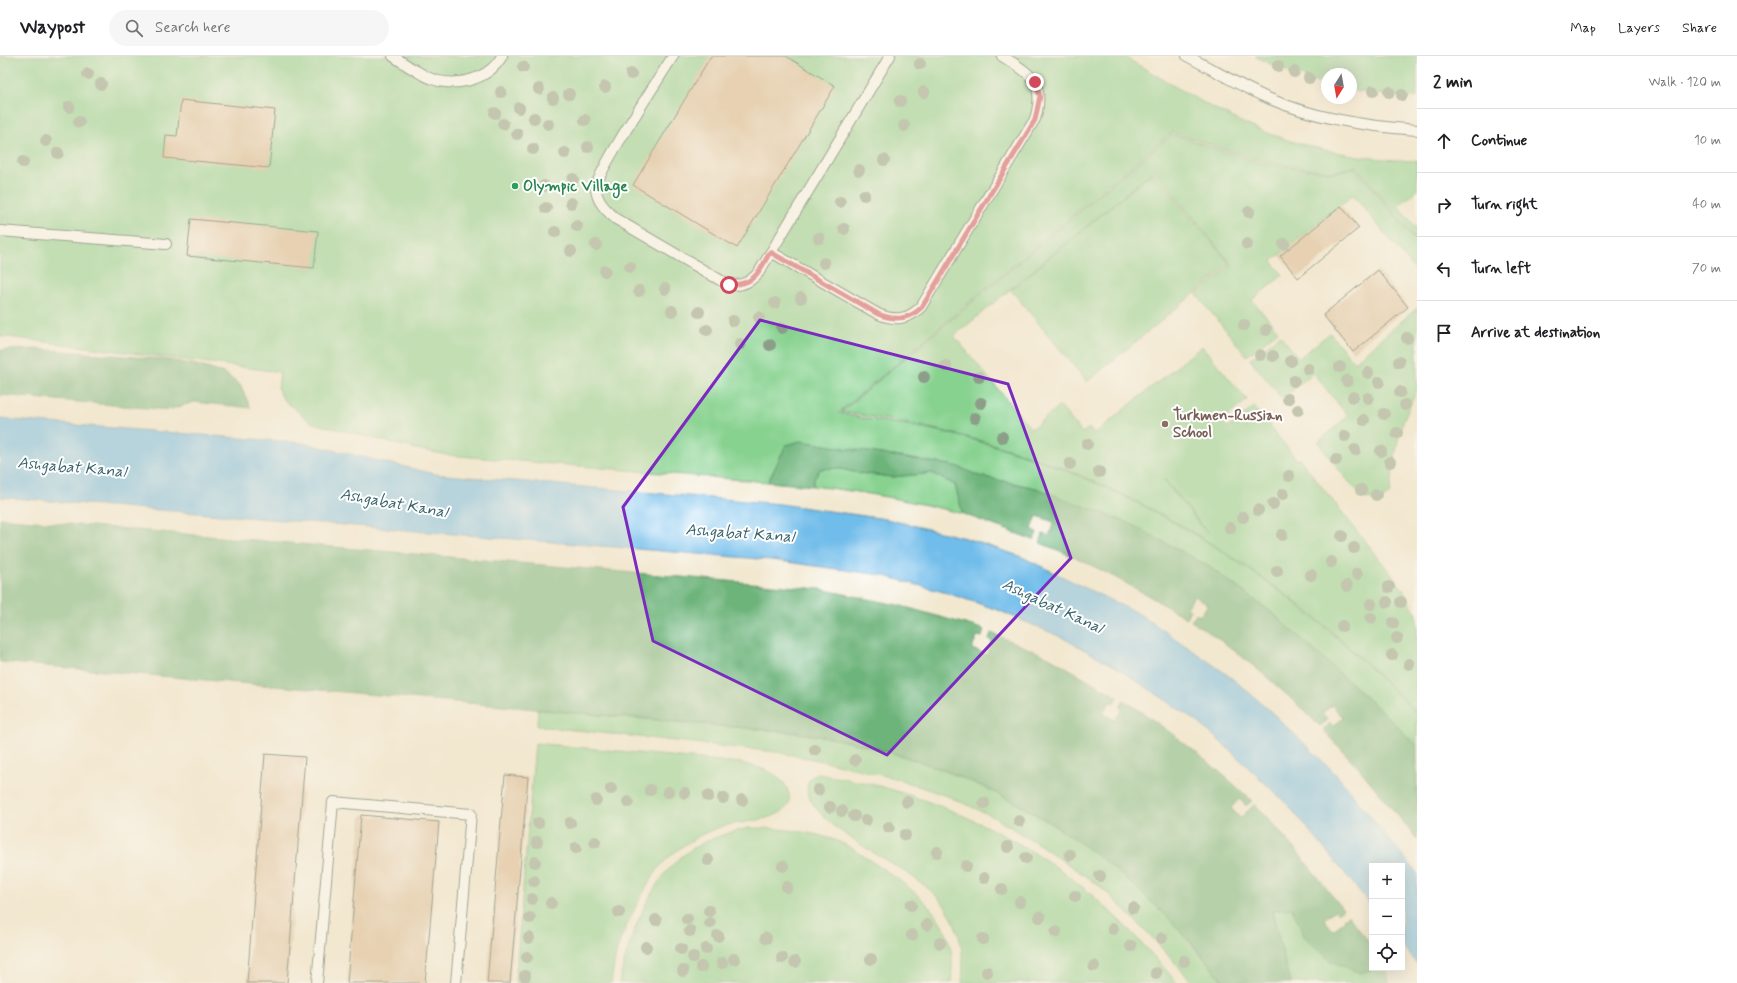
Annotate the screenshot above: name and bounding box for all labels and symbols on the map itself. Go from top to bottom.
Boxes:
north arrow [1321,68,1357,104]
route end [1026,73,1044,91]
place label: Olympic Village [523,177,628,199]
marker: Olympic Village [510,181,520,191]
route start [720,276,738,294]
place label: Turkmen-Russian School [1173,406,1283,443]
marker: Turkmen-Russian School [1160,419,1170,429]
water label: Ashgabat Kanal [17,452,130,483]
water label: Ashgabat Kanal [338,484,452,524]
water label: Ashgabat Kanal [685,519,798,548]
water label: Ashgabat Kanal [999,574,1109,640]

